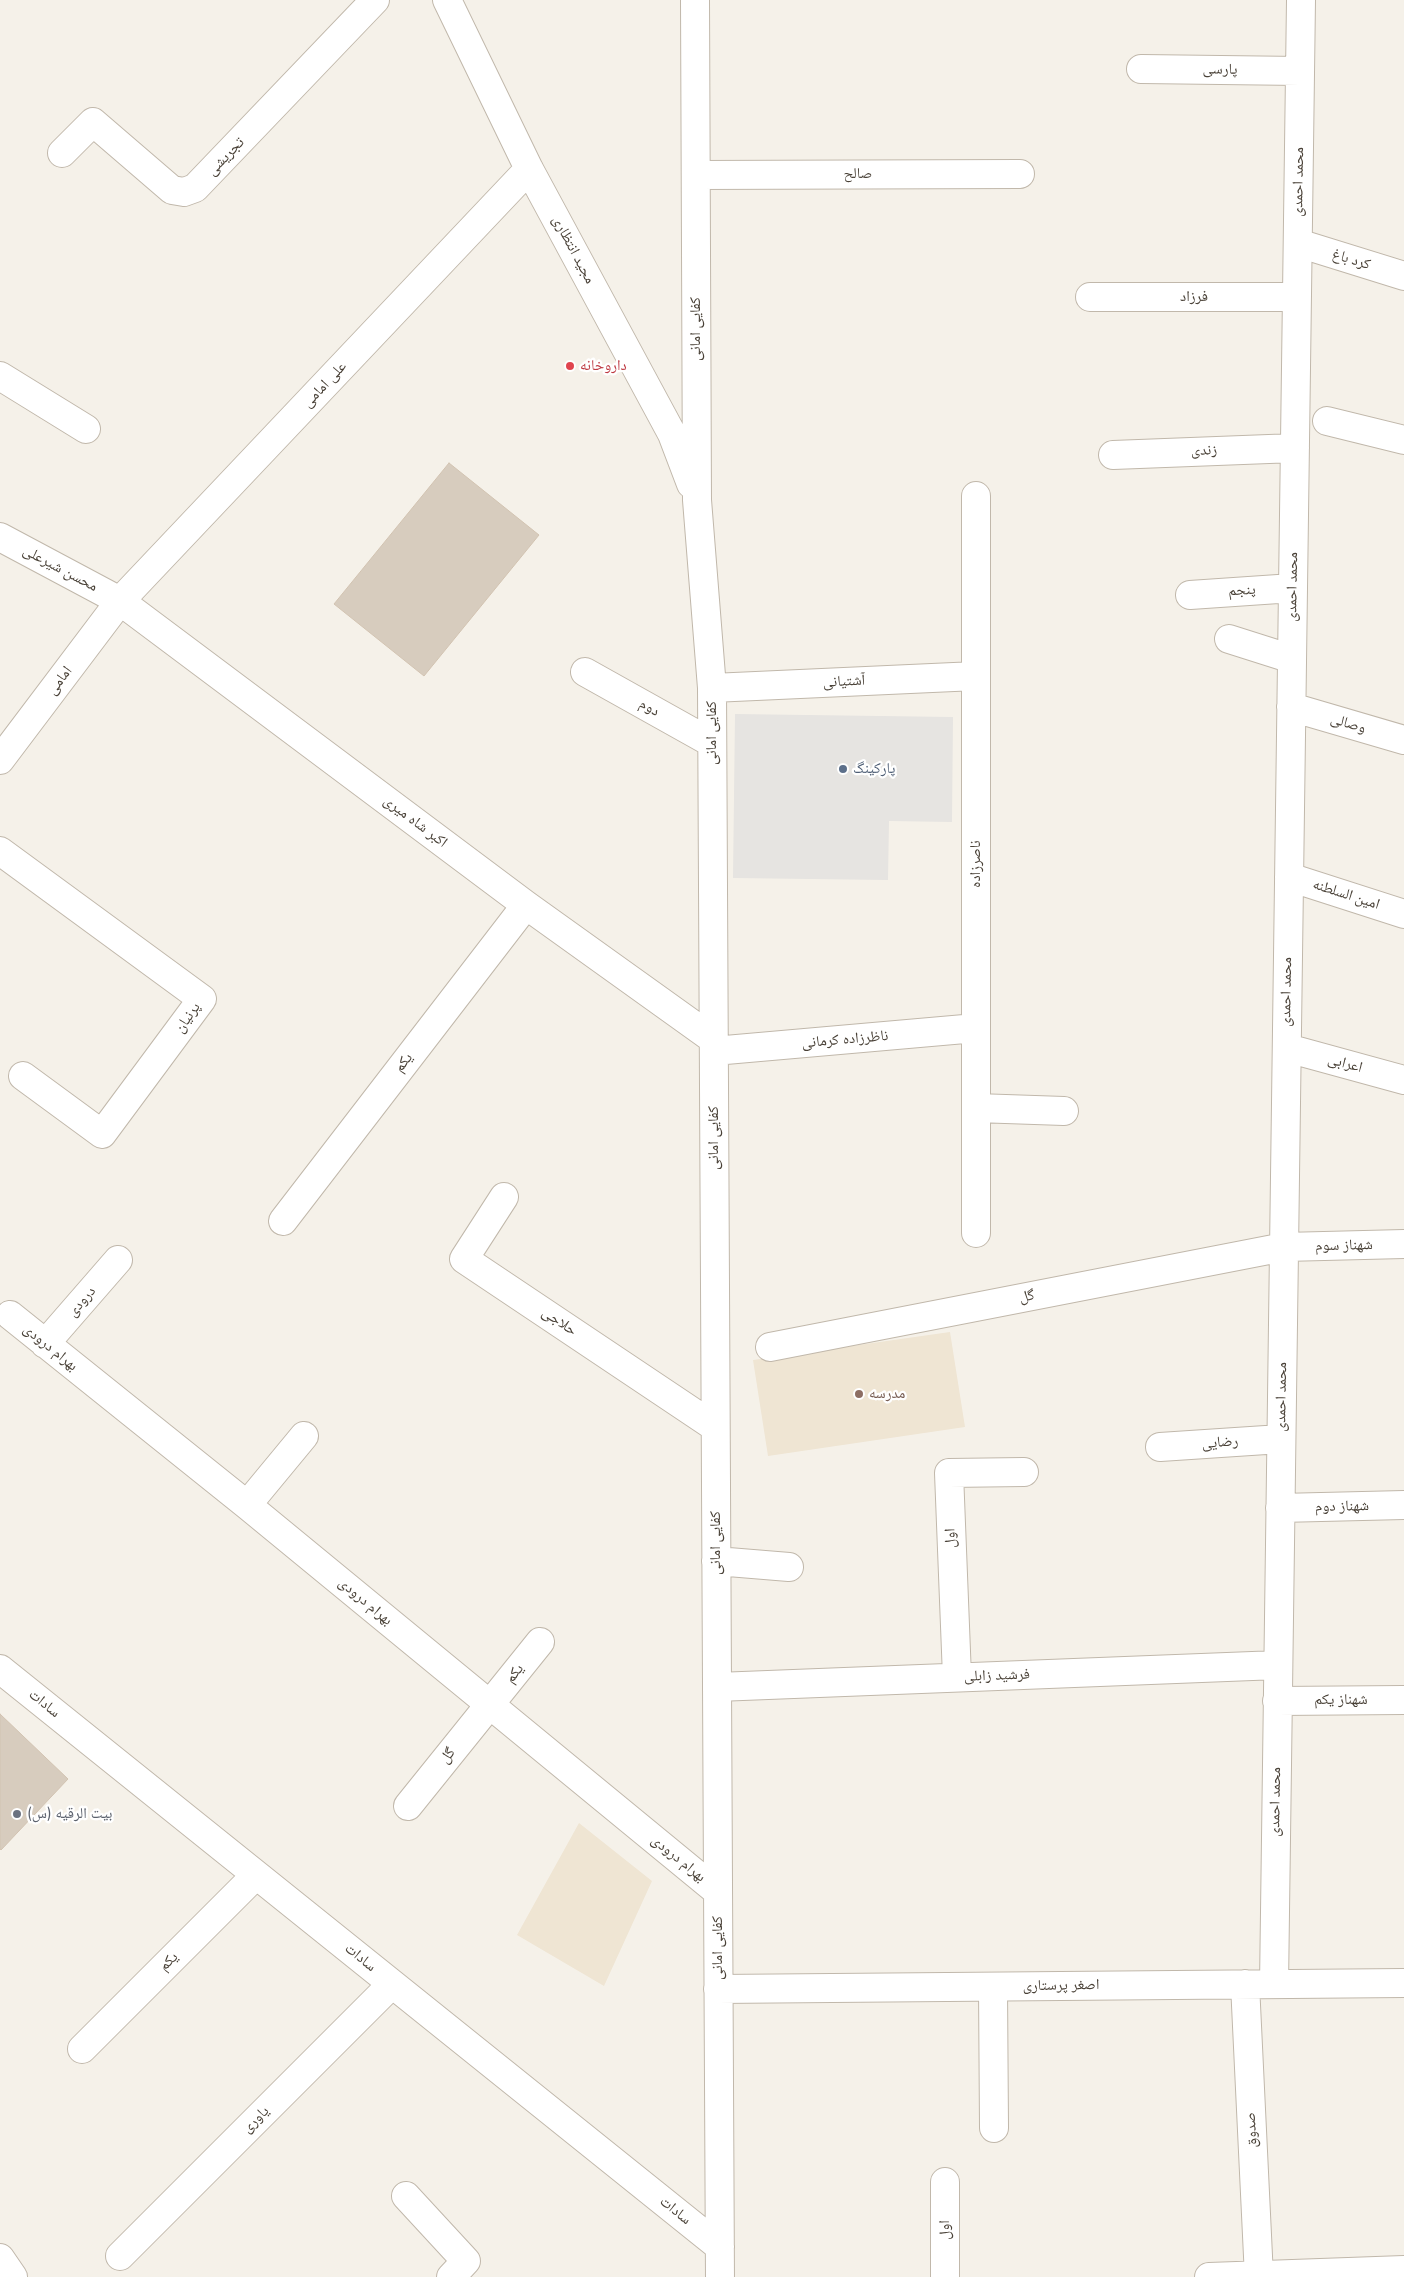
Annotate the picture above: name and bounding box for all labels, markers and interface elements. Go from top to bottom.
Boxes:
street label: پارسی [1202,61,1238,79]
street label: تجریشی [203,134,249,180]
street label: محمد احمدی [1289,147,1309,217]
street label: صالح [844,165,872,183]
street label: مجید انتظاری [548,213,598,287]
street label: کرد باغ [1330,246,1372,274]
street label: فرزاد [1180,288,1208,306]
street label: کفایی امانی [687,297,705,361]
place label: داروخانه [580,357,627,375]
street label: علی امامی [299,358,351,412]
marker: داروخانه [564,360,576,372]
street label: زندی [1191,442,1217,460]
street label: محسن شیرعلی [19,542,101,596]
street label: محمد احمدی [1283,552,1303,622]
street label: پنجم [1228,581,1256,601]
street label: امامی [43,663,77,699]
street label: آشتیانی [822,672,866,692]
street label: دوم [636,695,662,721]
street label: کفایی امانی [703,701,721,765]
street label: وصالی [1328,710,1368,738]
place label: پارکینگ [853,760,895,778]
marker: پارکینگ [837,763,849,775]
street label: اکبر شاه میری [380,792,450,852]
street label: ناصرزاده [967,840,985,888]
street label: امین السلطنه [1310,876,1382,914]
street label: محمد احمدی [1277,957,1297,1027]
street label: پرنیان [171,999,205,1037]
street label: ناظرزاده کرمانی [801,1027,889,1053]
street label: یکم [391,1050,417,1076]
street label: اعرابی [1326,1051,1364,1077]
street label: کفایی امانی [705,1106,723,1170]
street label: شهناز سوم [1315,1236,1373,1256]
street label: درودی [64,1283,100,1321]
street label: گل [1018,1287,1036,1307]
street label: حلاجی [538,1304,580,1340]
street label: بهرام درودی [19,1321,81,1375]
street label: محمد احمدی [1272,1362,1292,1432]
place label: مدرسه [869,1385,905,1403]
marker: مدرسه [853,1388,865,1400]
street label: رضایی [1201,1433,1239,1453]
street label: شهناز دوم [1315,1498,1369,1516]
street label: کفایی امانی [707,1511,725,1575]
street label: اول [942,1528,960,1548]
street label: بهرام درودی [334,1574,396,1630]
street label: یکم [502,1661,528,1687]
street label: فرشید زابلی [964,1666,1030,1686]
street label: سادات [25,1686,63,1722]
street label: شهناز یکم [1314,1691,1368,1709]
street label: گل [436,1744,460,1768]
street label: محمد احمدی [1266,1767,1286,1837]
place label: بیت الرقیه (س) [27,1805,112,1823]
marker: بیت الرقیه (س) [11,1808,23,1820]
street label: بهرام درودی [647,1832,709,1886]
street label: کفایی امانی [709,1916,727,1980]
street label: سادات [341,1940,379,1976]
street label: یکم [156,1949,182,1975]
street label: اصغر پرستاری [1022,1976,1100,1996]
street label: یاوری [239,2103,273,2137]
street label: صدوق [1242,2112,1262,2148]
street label: سادات [656,2193,694,2229]
street label: اول [936,2220,954,2240]

